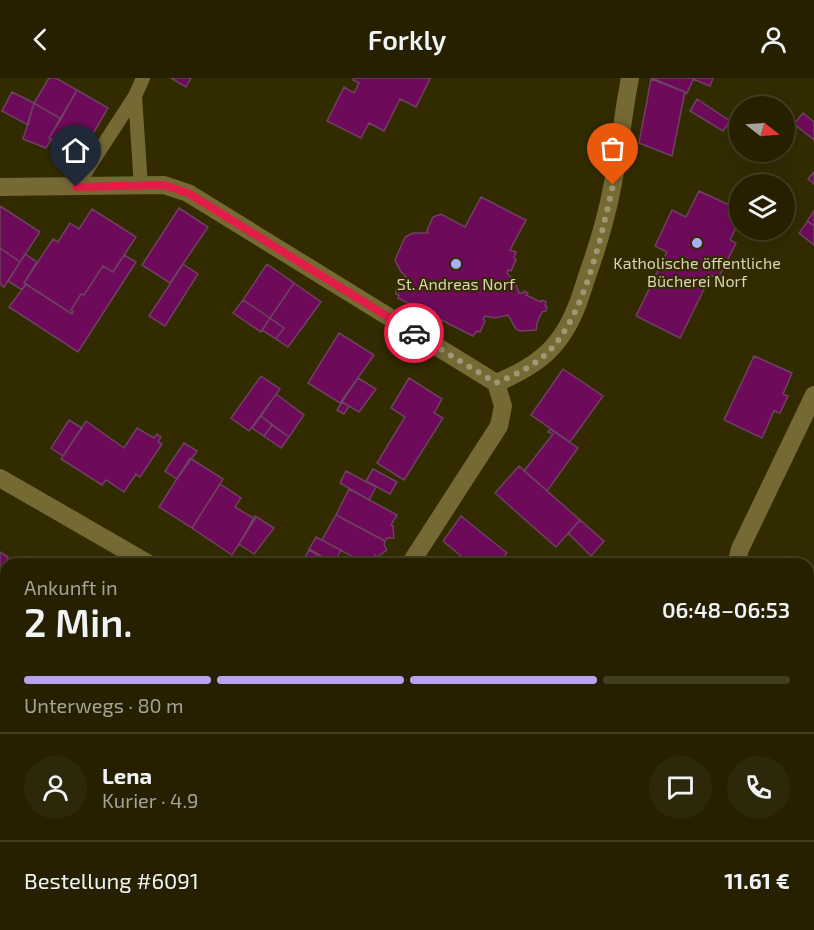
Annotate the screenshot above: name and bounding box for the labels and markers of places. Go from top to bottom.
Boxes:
pin [587,123,638,185]
pin [50,125,101,187]
marker: Katholische öffentliche Bücherei Norf [690,236,704,250]
place label: Katholische öffentliche Bücherei Norf [613,253,781,290]
marker: St. Andreas Norf [449,257,463,271]
place label: St. Andreas Norf [397,274,516,293]

